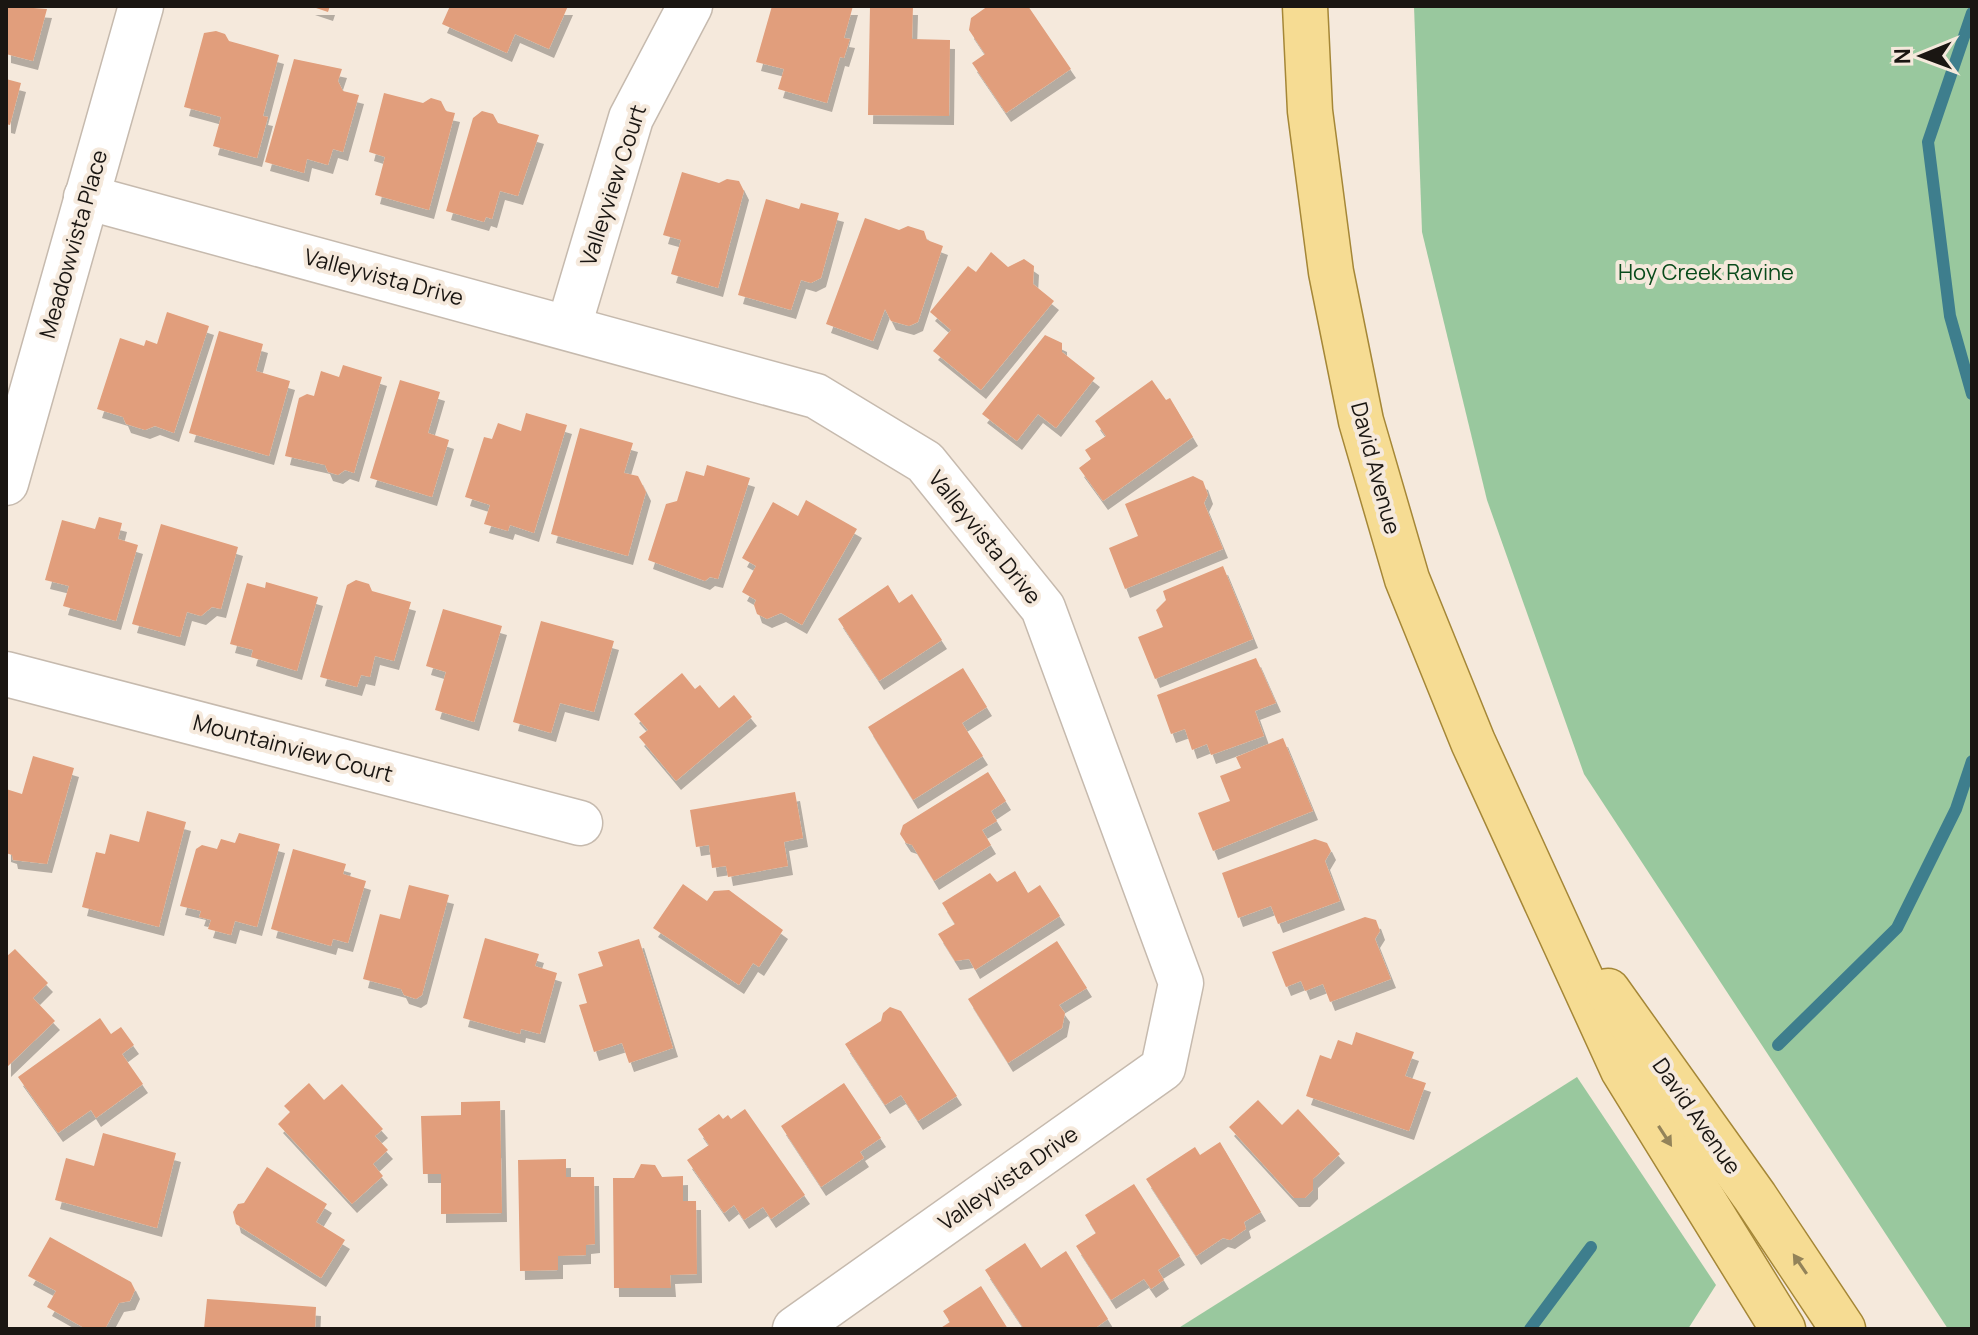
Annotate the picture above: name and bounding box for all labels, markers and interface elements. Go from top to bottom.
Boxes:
north arrow [1882,16,1962,96]
text: N [1887,48,1917,65]
street label: Valleyview Court [573,100,653,269]
street label: Meadowvista Place [32,146,114,342]
street label: Valleyvista Drive [301,241,467,313]
park label: Hoy Creek Ravine [1618,257,1794,287]
street label: David Avenue [1344,399,1408,538]
street label: Valleyvista Drive [922,464,1048,610]
street label: Mountainview Court [190,707,396,789]
street label: David Avenue [1646,1052,1748,1180]
street label: Valleyvista Drive [932,1119,1084,1237]
one-way arrow [1657,1125,1671,1147]
one-way arrow [1793,1254,1808,1275]

